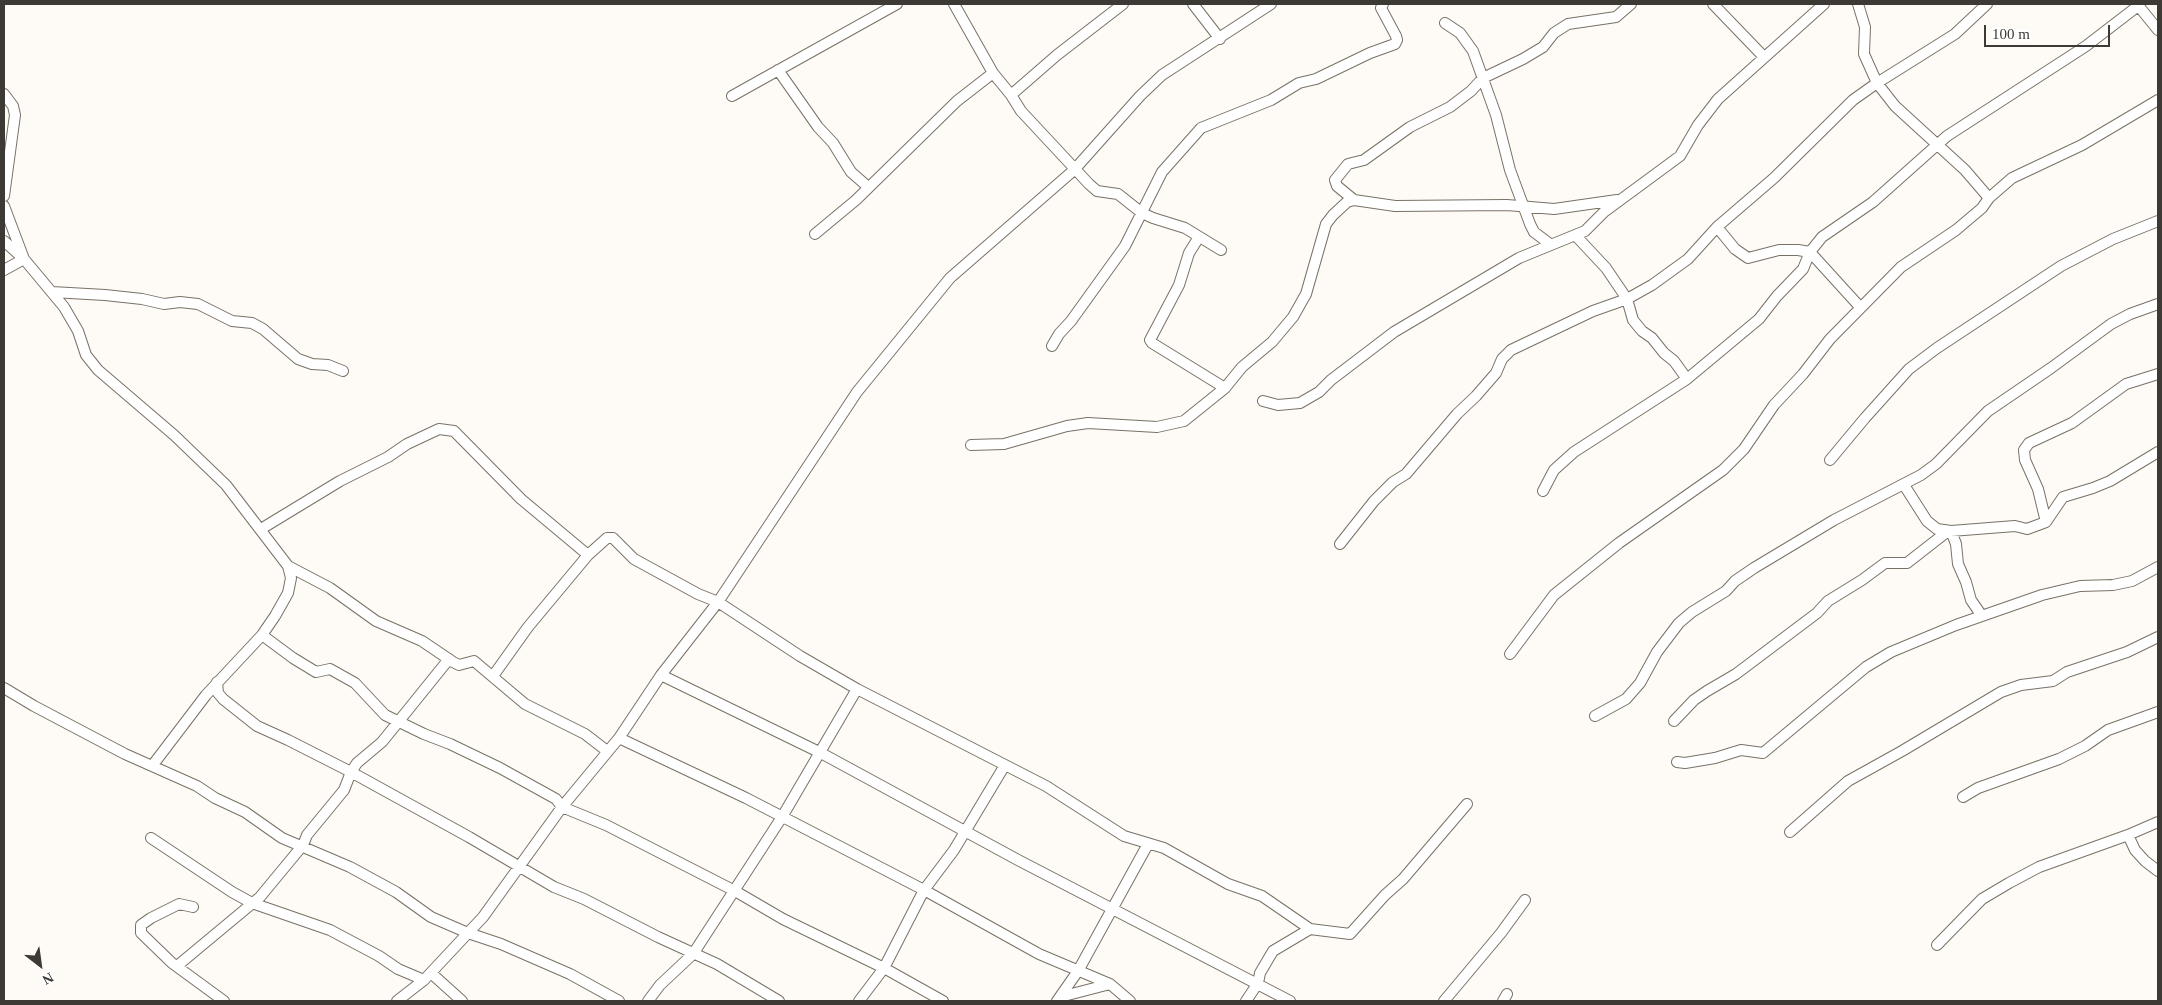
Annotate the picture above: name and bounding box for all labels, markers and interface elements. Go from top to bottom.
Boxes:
scale bar [1987,15,2113,47]
text: 100 m [1992,26,2030,42]
north arrow [15,940,65,990]
text: N [40,969,56,987]

